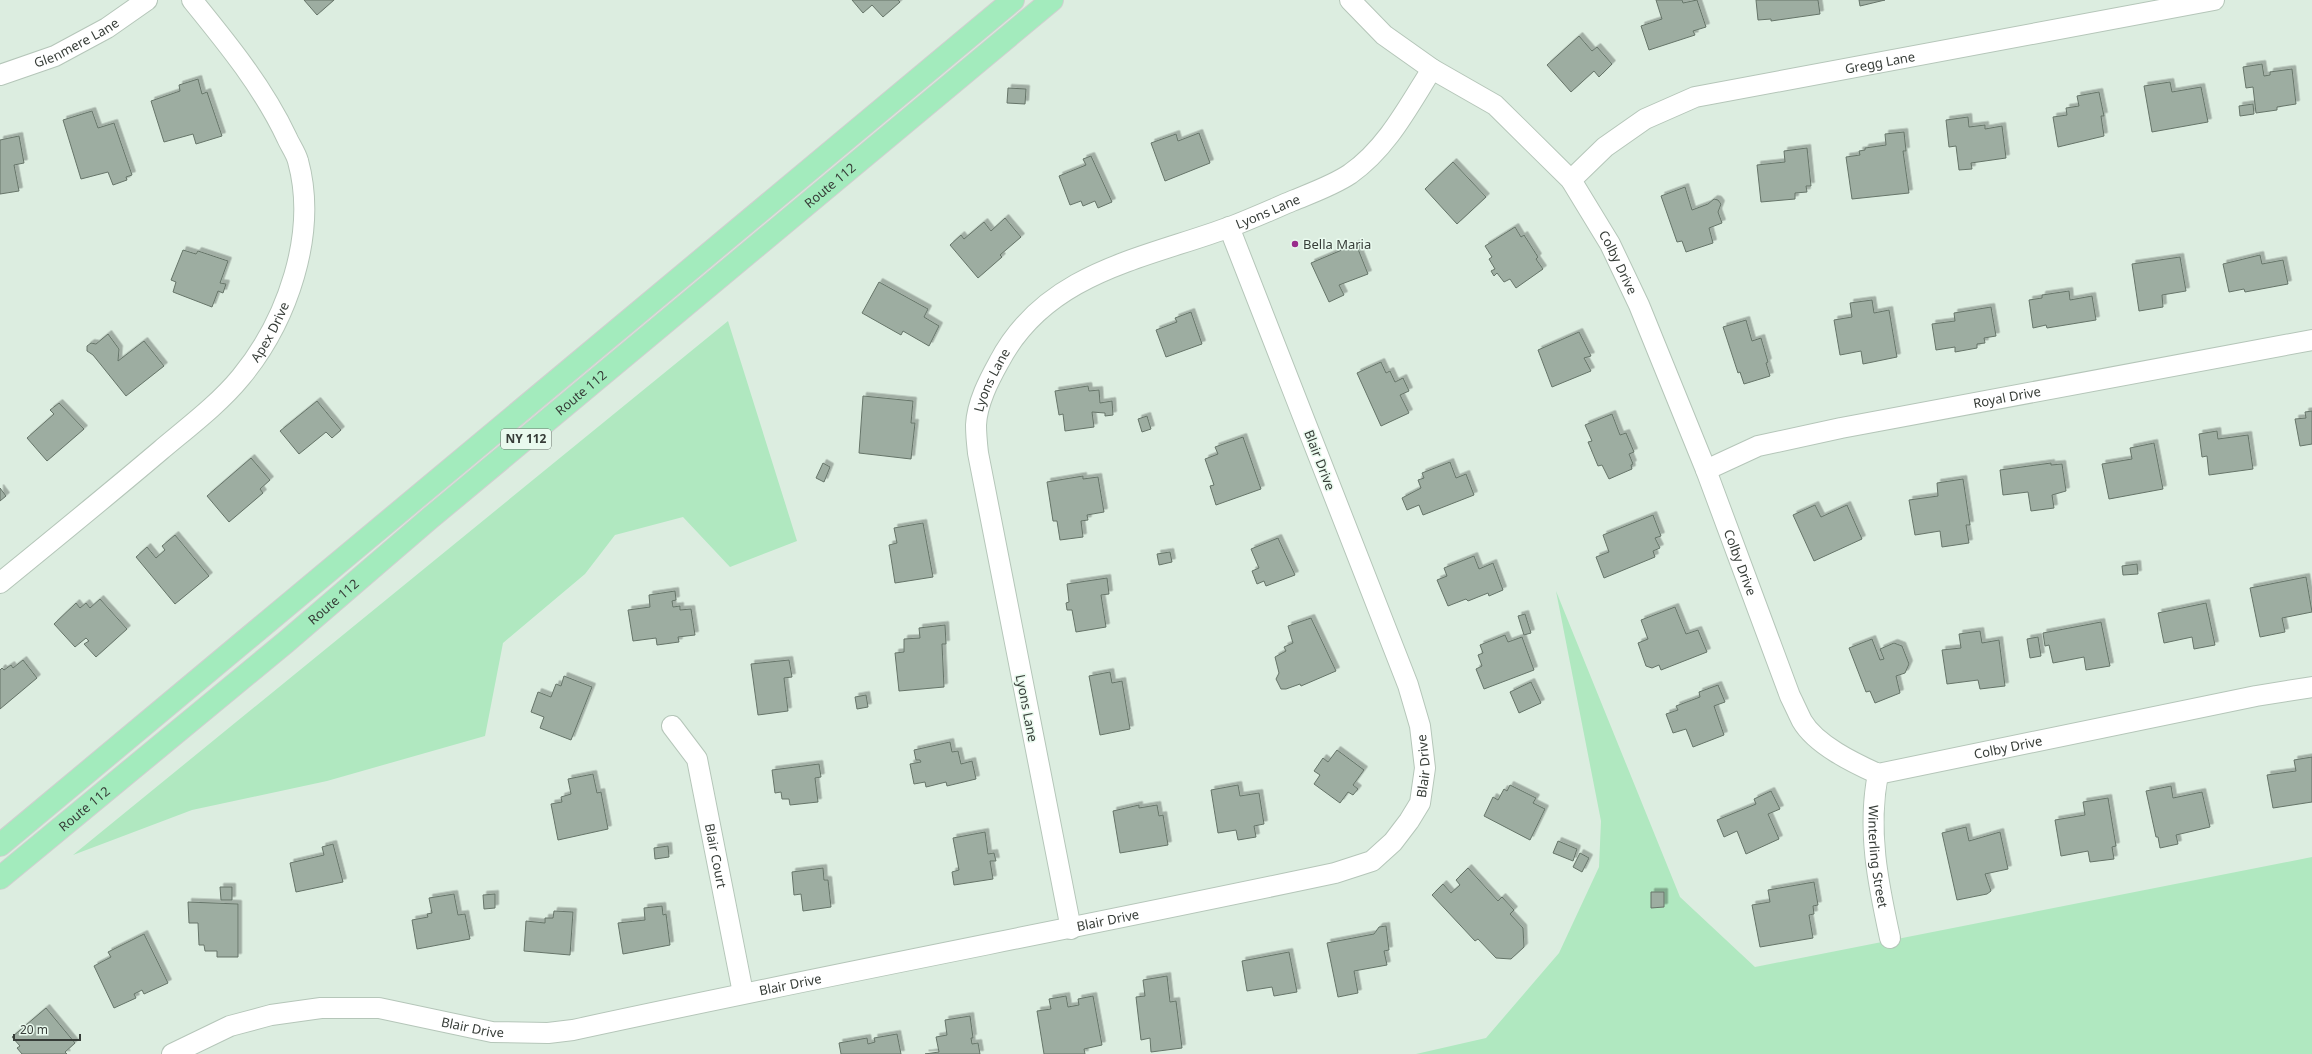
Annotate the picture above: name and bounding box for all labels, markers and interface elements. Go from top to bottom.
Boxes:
street label: Glenmere Lane [32,14,122,72]
street label: Gregg Lane [1844,47,1916,78]
street label: Route 112 [800,158,859,212]
street label: Lyons Lane [1233,190,1303,233]
street label: Colby Drive [1595,227,1642,297]
place label: Bella Maria [1303,235,1371,253]
marker: Bella Maria [1290,239,1300,249]
street label: Apex Drive [246,299,293,366]
street label: Lyons Lane [969,345,1014,414]
street label: Route 112 [551,366,610,419]
street label: Royal Drive [1972,382,2042,412]
street label: Blair Drive [1300,427,1340,493]
road number: NY 112 [501,429,551,449]
street label: Colby Drive [1720,527,1761,598]
street label: Route 112 [304,574,362,628]
street label: Lyons Lane [1012,673,1042,743]
street label: Colby Drive [1972,731,2044,763]
street label: Blair Drive [1412,734,1434,799]
street label: Route 112 [55,782,114,835]
street label: Winterling Street [1864,805,1892,910]
street label: Blair Court [701,822,731,890]
street label: Blair Drive [1075,905,1141,935]
street label: Blair Drive [757,969,823,999]
street label: Blair Drive [440,1012,504,1041]
scale bar [14,1016,80,1042]
text: 20 m [20,1021,48,1038]

